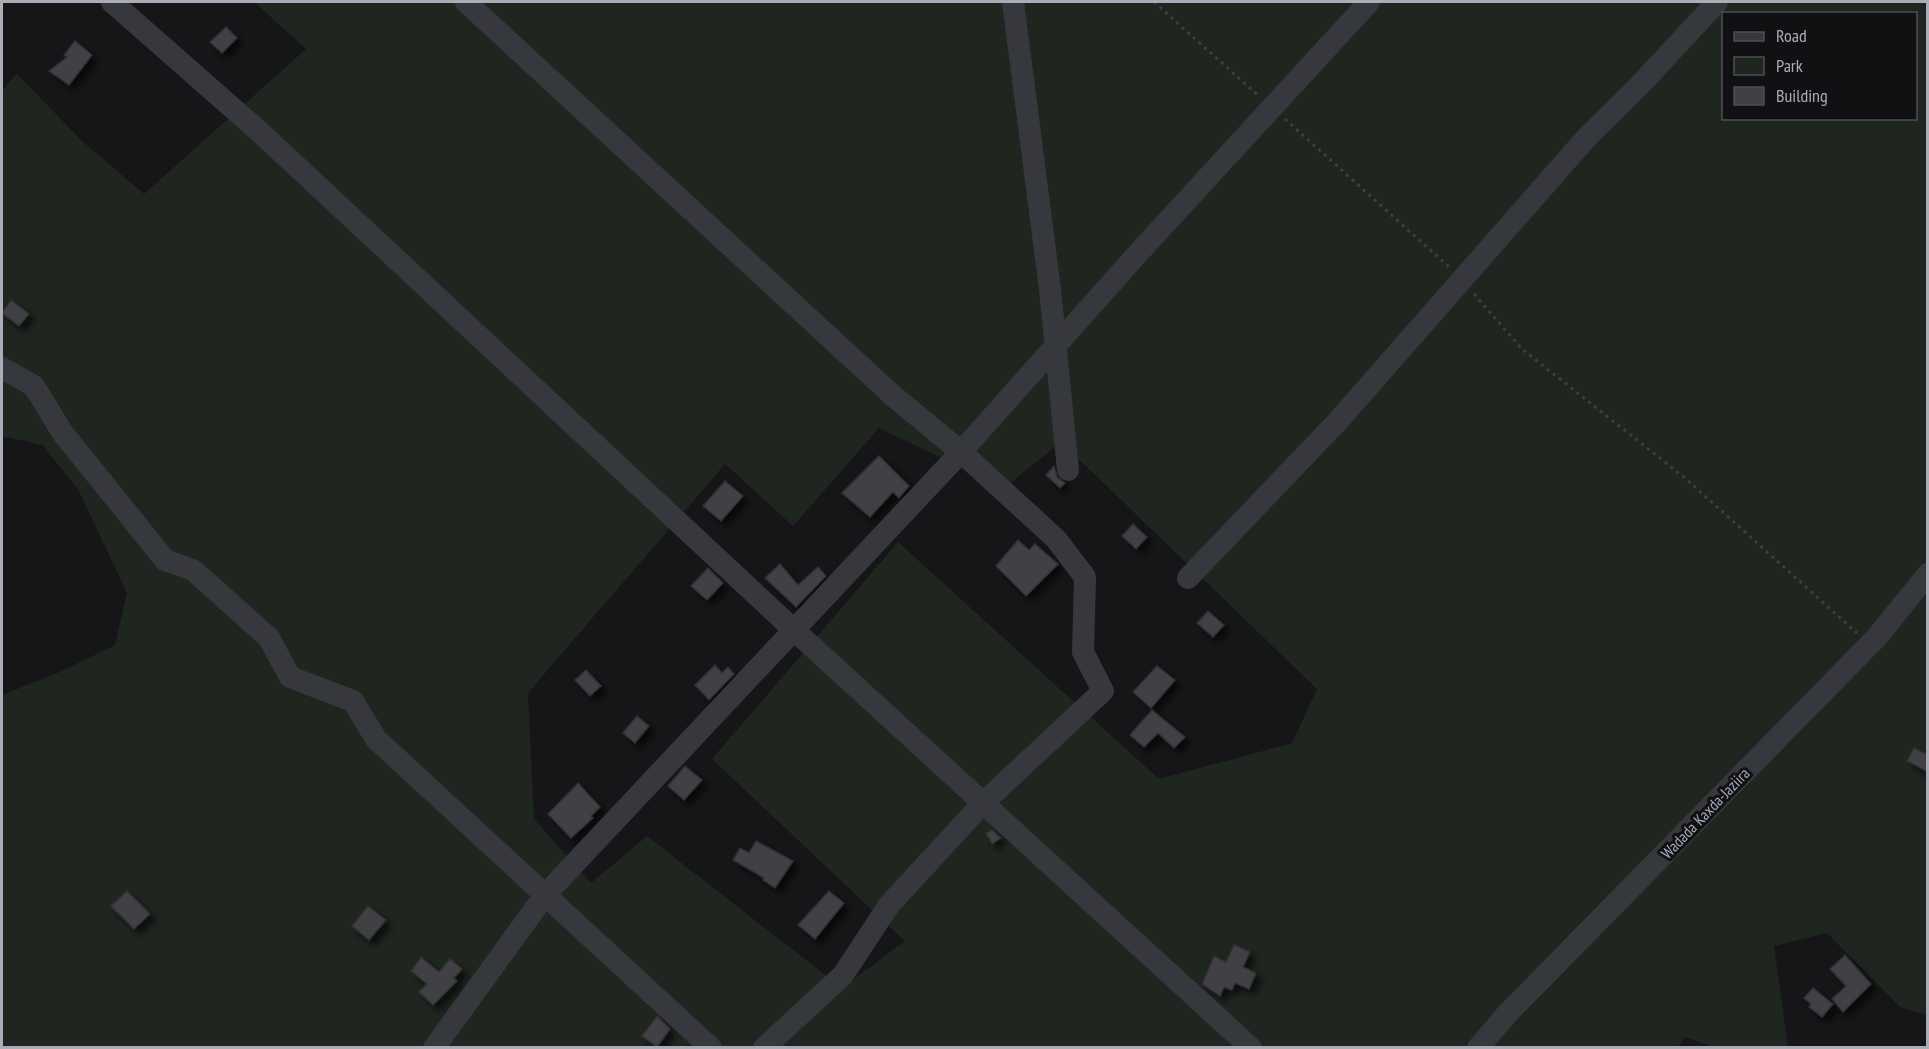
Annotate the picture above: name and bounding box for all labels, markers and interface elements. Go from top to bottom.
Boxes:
legend [1722,12,1917,120]
text: Road [1776,24,1807,47]
text: Park [1776,54,1803,77]
text: Building [1776,84,1828,107]
street label: Wadada Kaxda-Jaziira [1656,763,1754,863]

